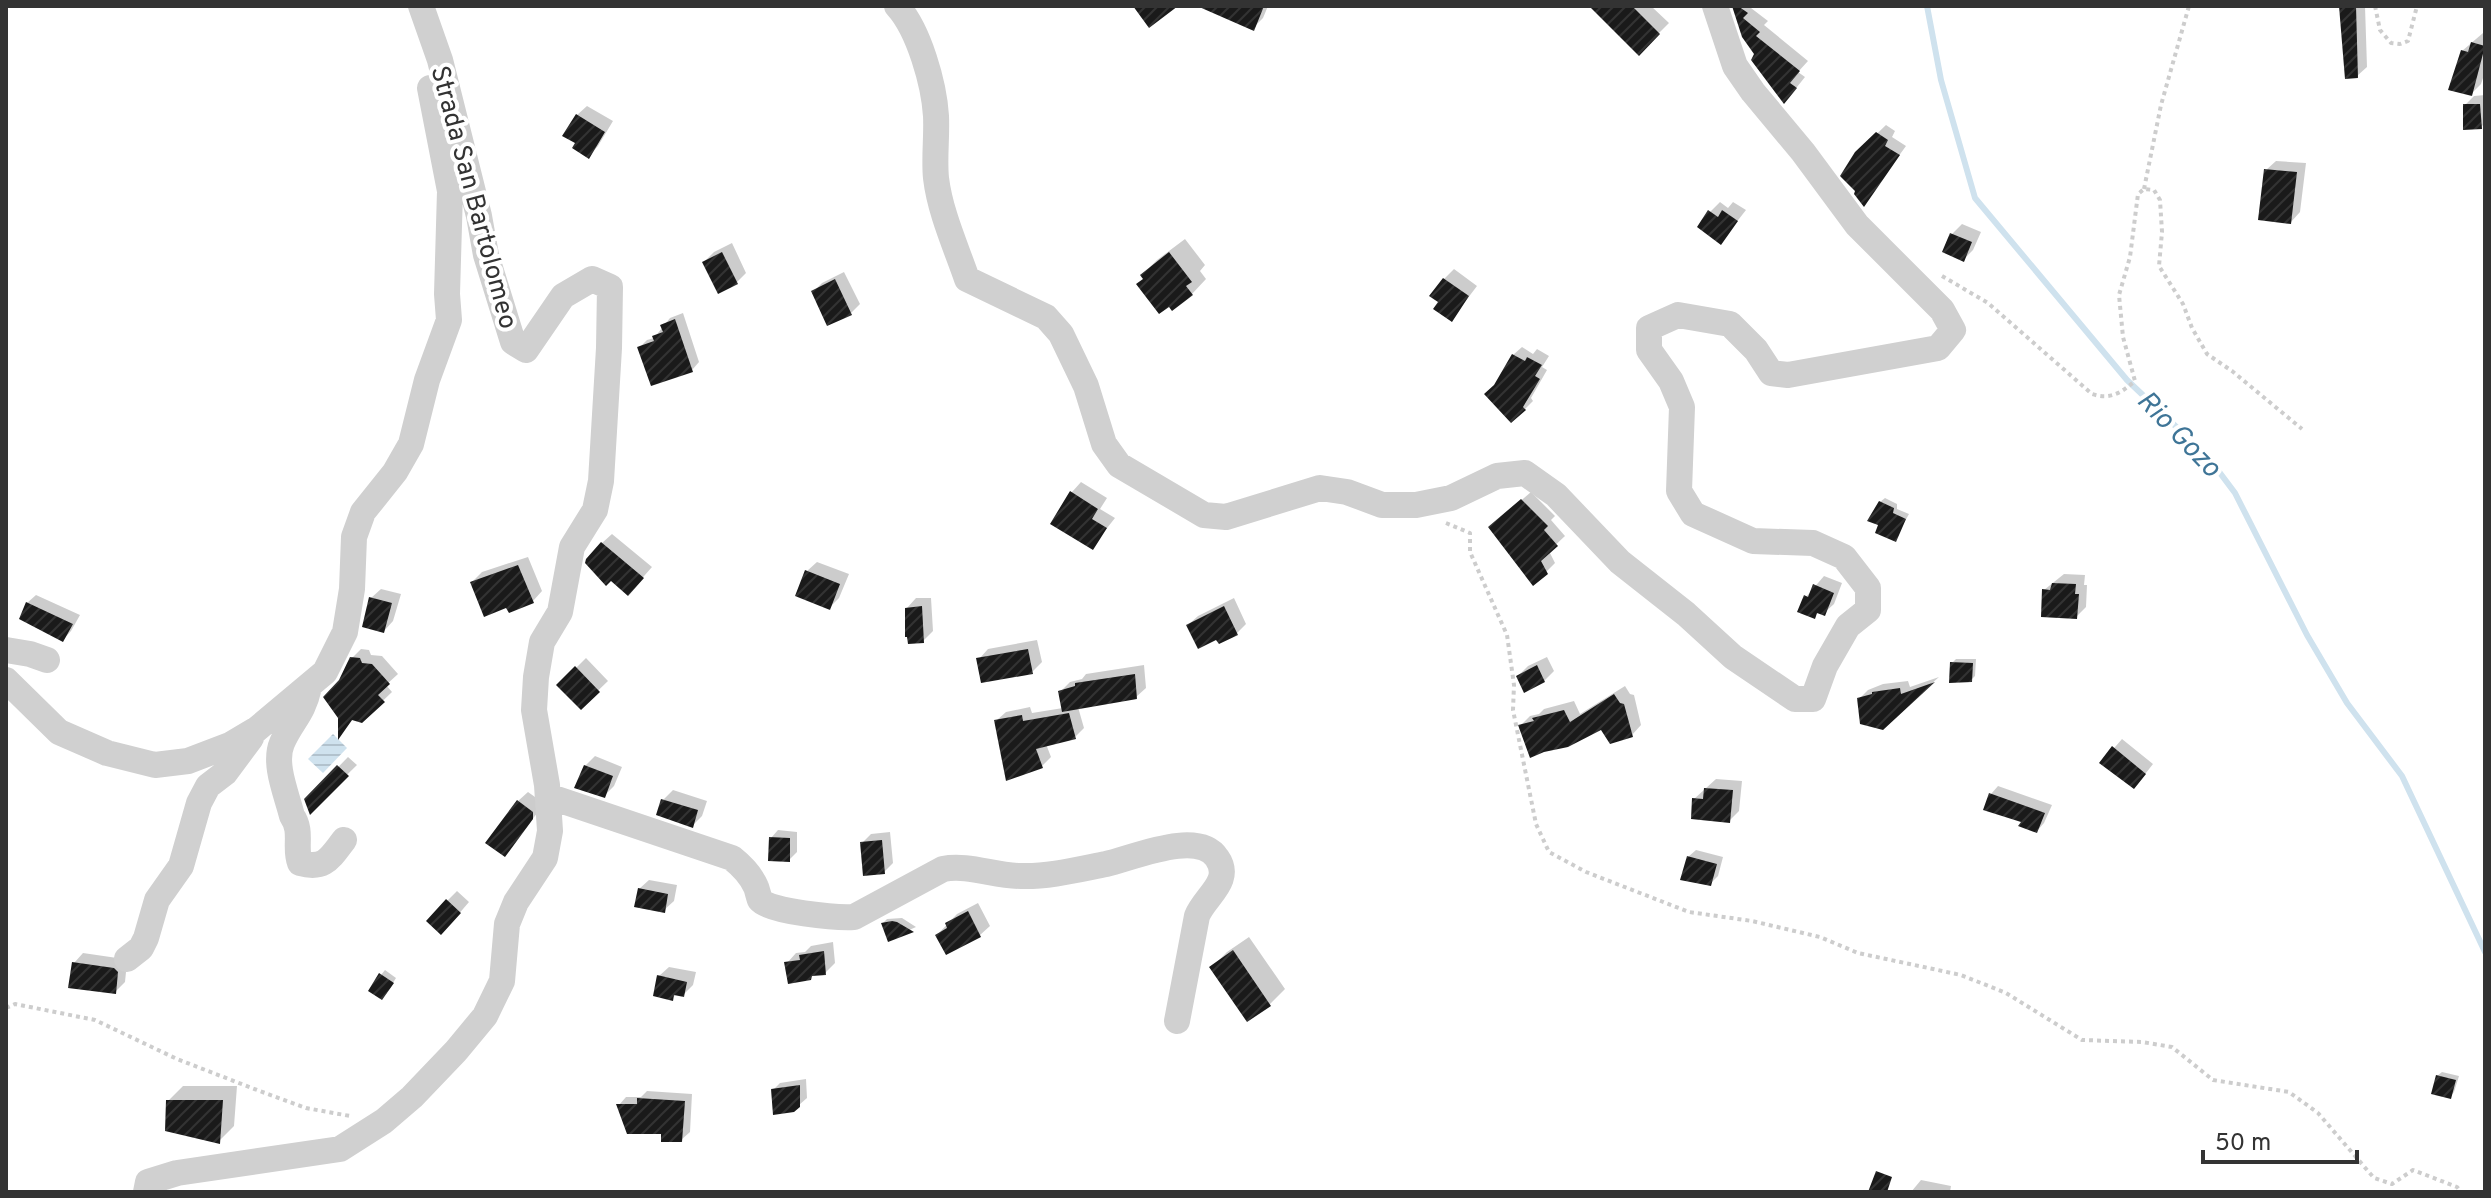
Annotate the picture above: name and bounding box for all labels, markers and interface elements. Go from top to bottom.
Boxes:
street label: Strada San Bartolomeo [422,63,524,333]
water label: Rio Gozo [2128,384,2228,486]
scale bar [2203,1114,2357,1164]
text: 50 m [2215,1129,2271,1159]

